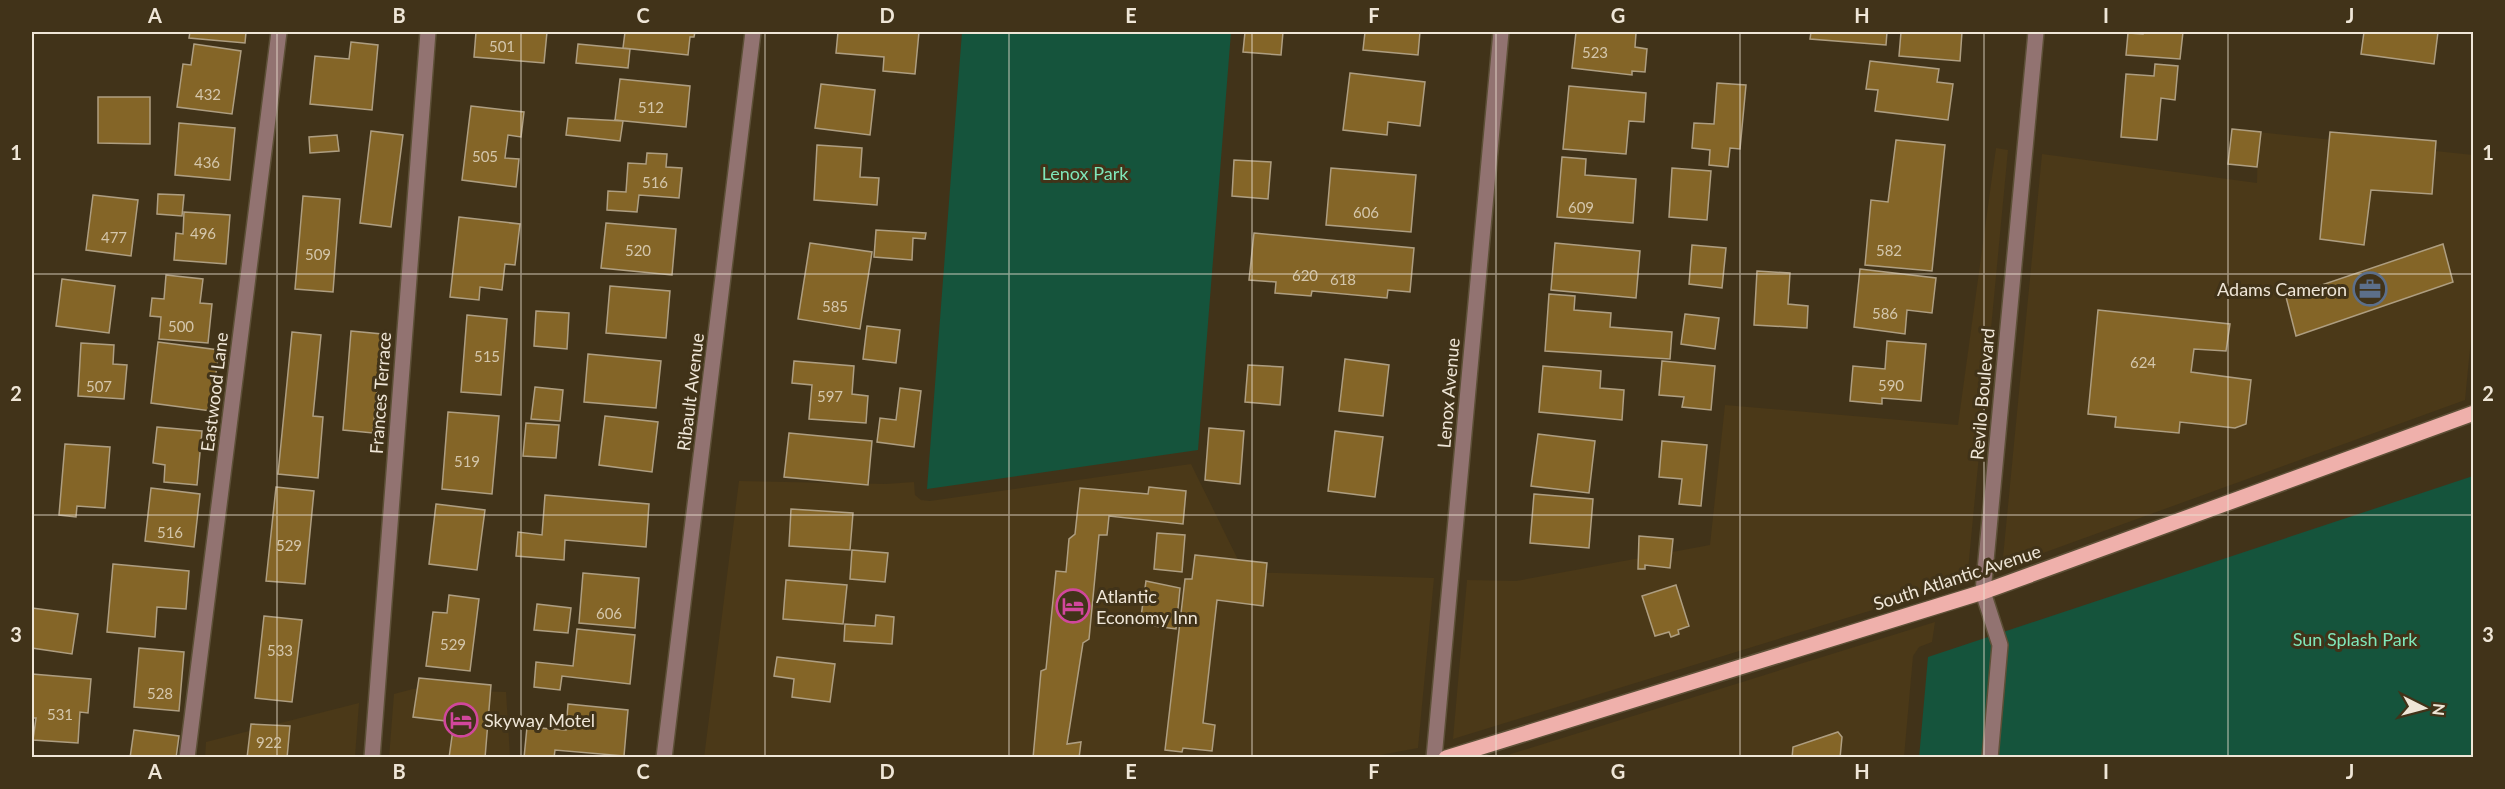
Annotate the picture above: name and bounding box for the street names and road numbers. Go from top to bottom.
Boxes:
street label: Revilo Boulevard [1965,327,1999,461]
street label: Eastwood Lane [196,331,232,453]
street label: Frances Terrace [365,331,395,455]
street label: Ribault Avenue [672,332,708,452]
street label: Lenox Avenue [1432,337,1464,449]
street label: South Atlantic Avenue [1870,540,2044,614]

